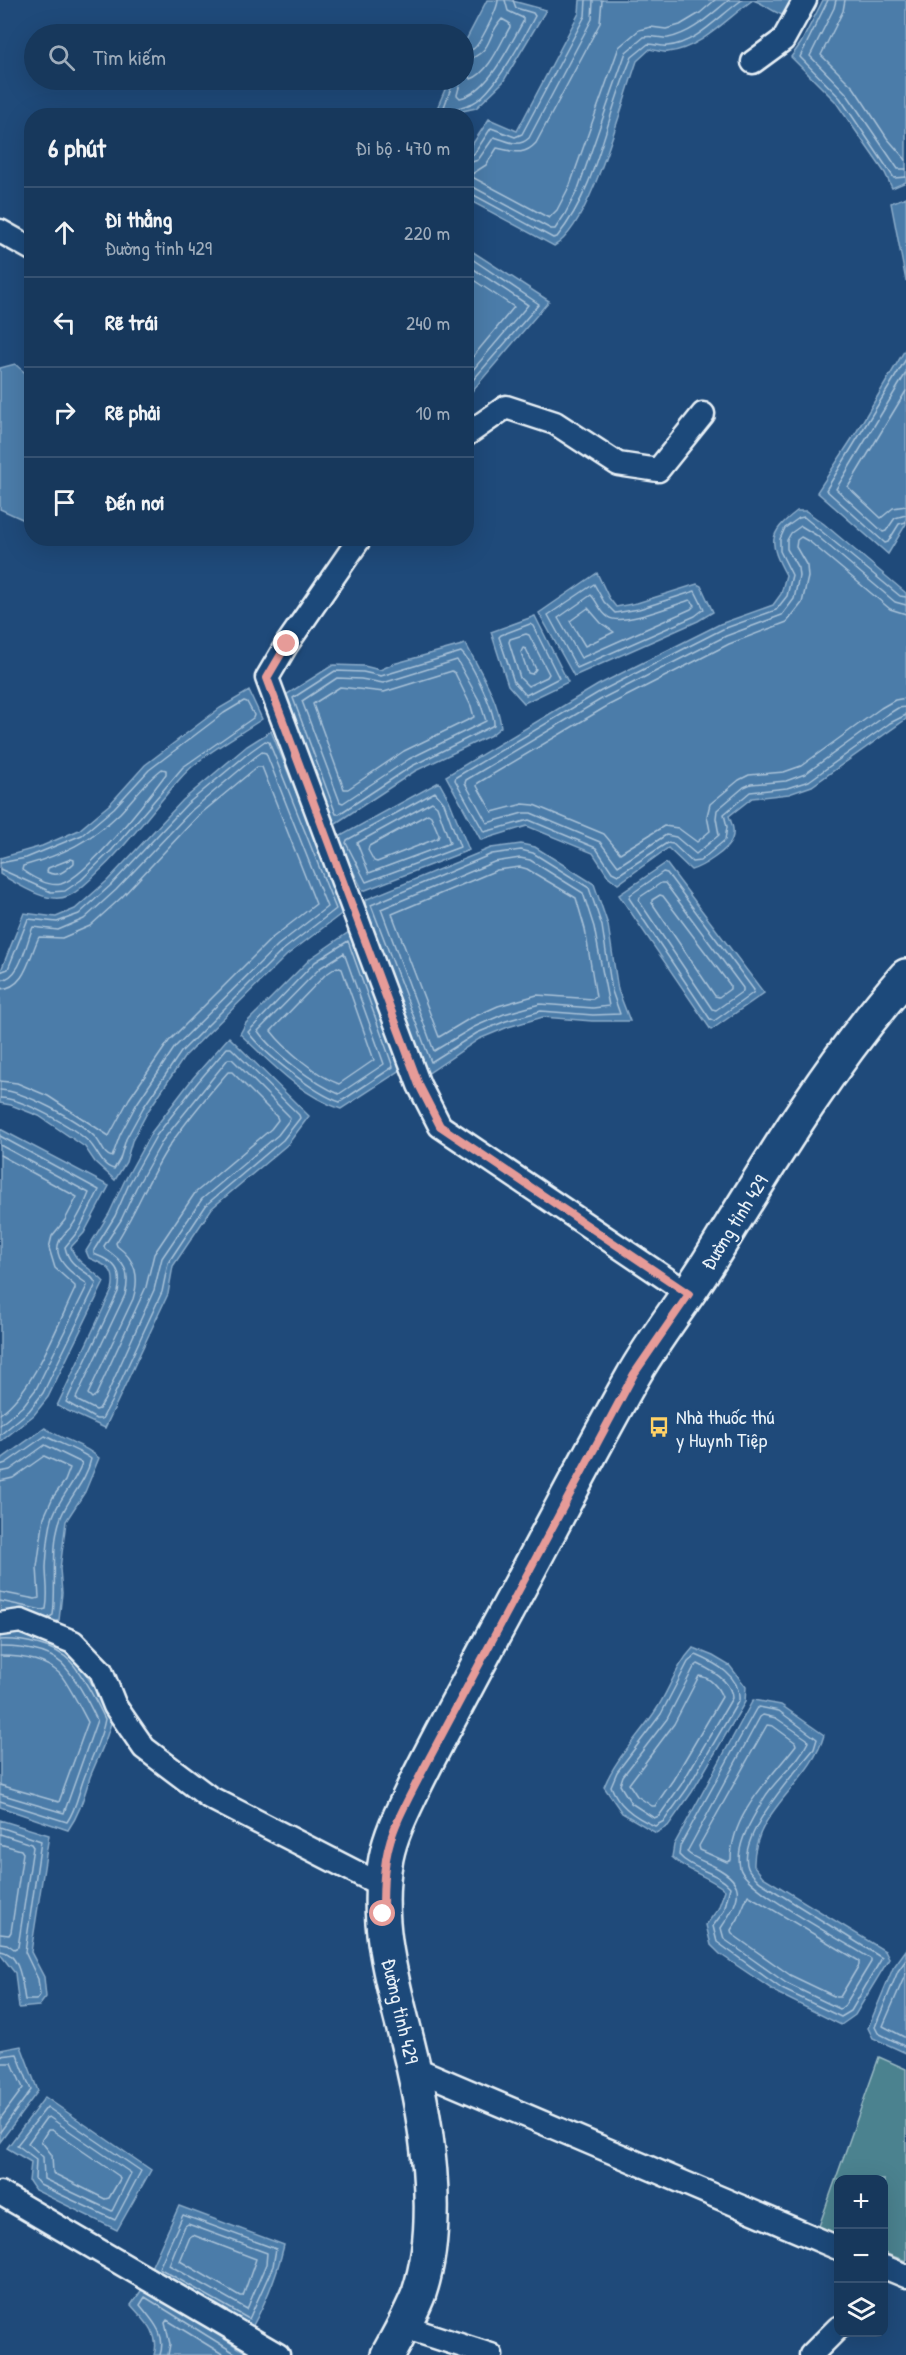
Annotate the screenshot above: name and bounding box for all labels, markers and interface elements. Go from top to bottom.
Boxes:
search box [24,24,474,90]
icon: search [45,41,78,74]
text: Tìm kiếm [93,42,166,72]
text: 6 phút [48,130,106,165]
text: Đi bộ · 470 m [356,134,450,161]
text: Đi thẳng [105,204,172,234]
icon: ahead [48,216,81,249]
text: 220 m [404,219,450,246]
text: Đường tỉnh 429 [105,234,212,261]
icon: left [48,306,81,339]
text: Rẽ trái [105,307,158,337]
text: 240 m [406,309,450,336]
icon: right [48,396,81,429]
text: Rẽ phải [105,397,161,427]
text: 10 m [416,399,450,426]
icon: arrive [48,486,81,519]
text: Đến nơi [105,487,165,517]
route end [273,630,299,656]
street label: Đường tỉnh 429 [694,1169,774,1275]
place label: Nhà thuốc thú y Huynh Tiệp [676,1403,774,1453]
bus stop icon: Nhà thuốc thú y Huynh Tiệp [647,1415,671,1439]
route start [369,1900,395,1926]
street label: Đường tỉnh 429 [376,1956,426,2066]
map controls [834,2175,888,2337]
button: + [834,2175,888,2229]
button: − [834,2229,888,2283]
button: layers [834,2283,888,2337]

